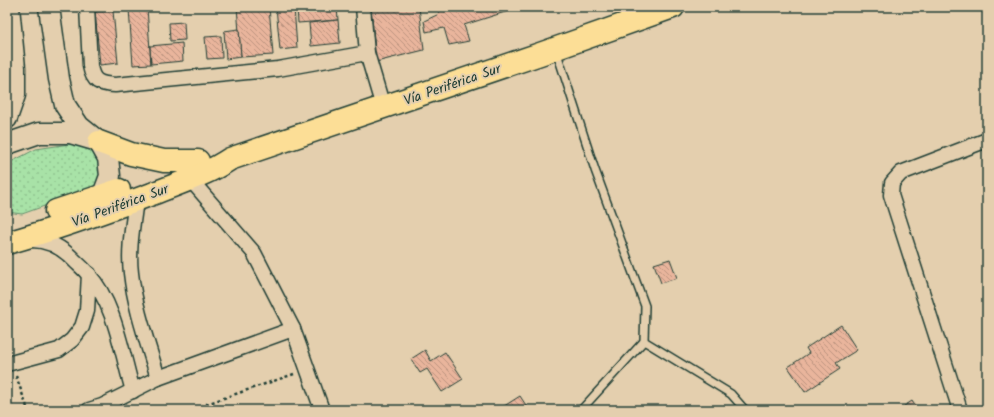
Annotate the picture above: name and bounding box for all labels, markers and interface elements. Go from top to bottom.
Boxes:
street label: Vía Periférica Sur [401,58,505,112]
street label: Vía Periférica Sur [69,178,173,234]

